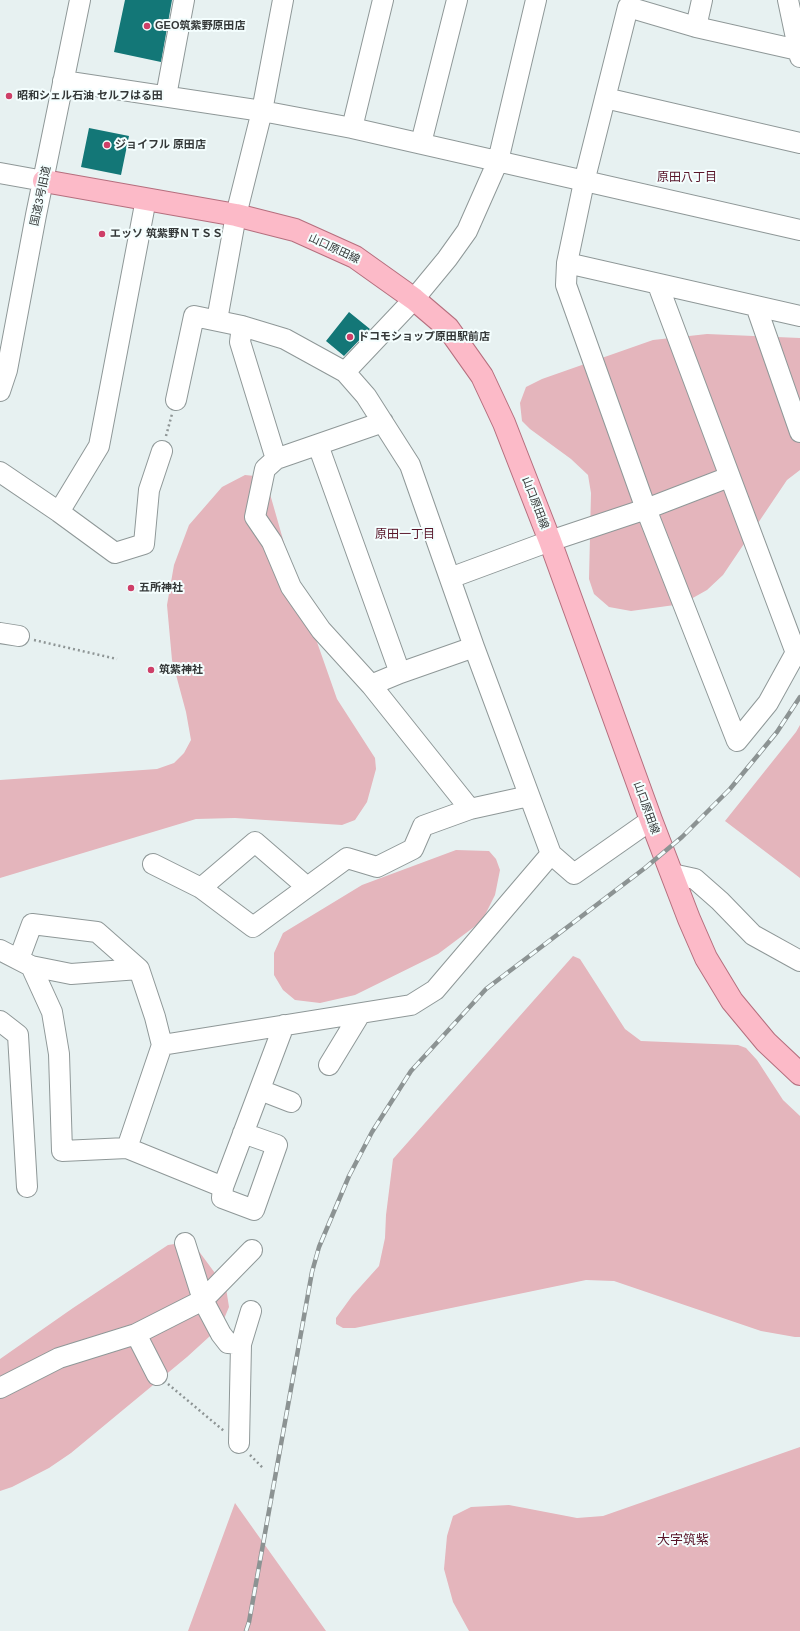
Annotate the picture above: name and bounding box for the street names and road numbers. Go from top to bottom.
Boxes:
street label: 国道3号旧道 [28,165,54,227]
street label: 山口原田線 [306,231,362,267]
street label: 山口原田線 [519,475,551,531]
street label: 山口原田線 [630,780,662,836]

